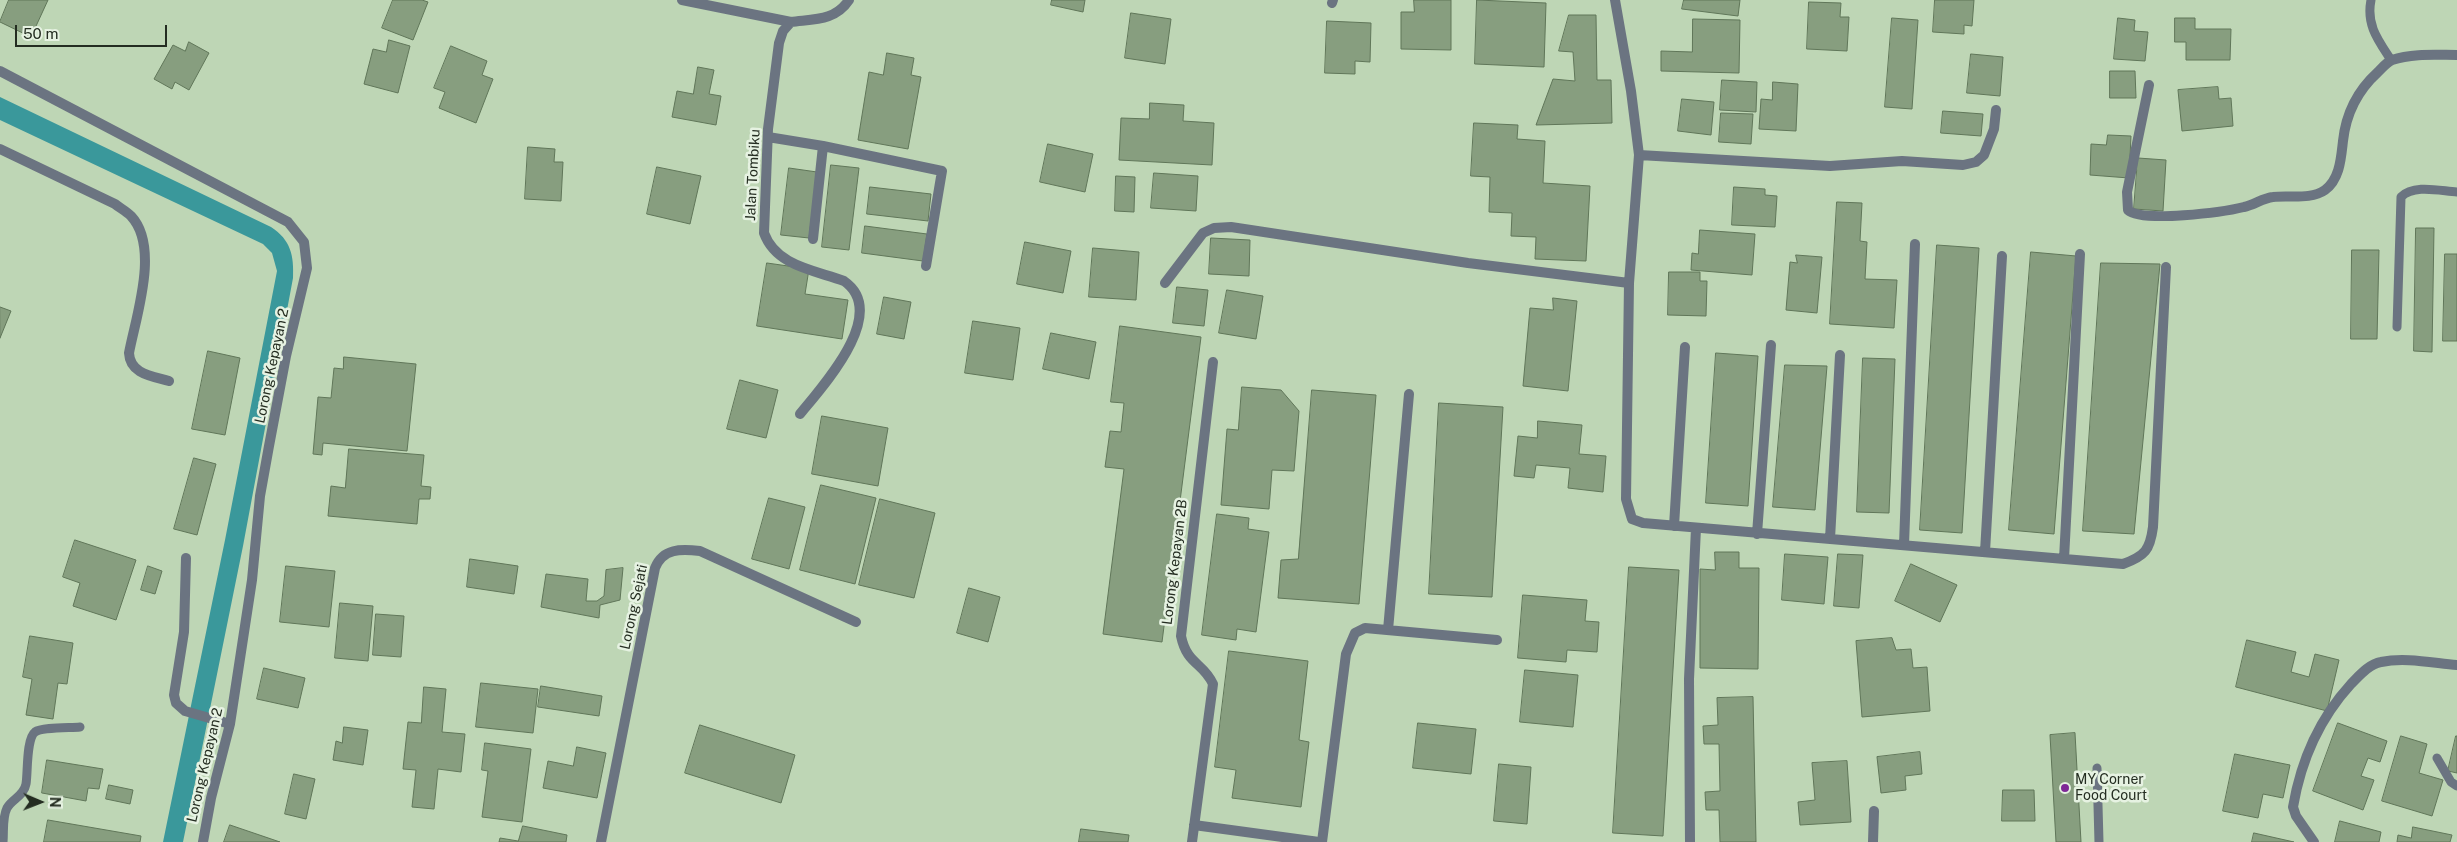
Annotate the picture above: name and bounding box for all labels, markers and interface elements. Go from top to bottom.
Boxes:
scale bar [18,15,170,47]
text: 50 m [23,25,58,42]
street label: Jalan Tombiku [742,129,764,221]
street label: Lorong Kepayan 2 [252,307,292,425]
street label: Lorong Kepayan 2B [1159,498,1191,626]
street label: Lorong Sejati [617,563,651,651]
street label: Lorong Kepayan 2 [184,706,226,824]
place label: MY Corner Food Court [2075,772,2147,804]
north arrow [15,777,65,827]
marker: MY Corner Food Court [2059,782,2071,794]
text: N [47,797,63,808]

